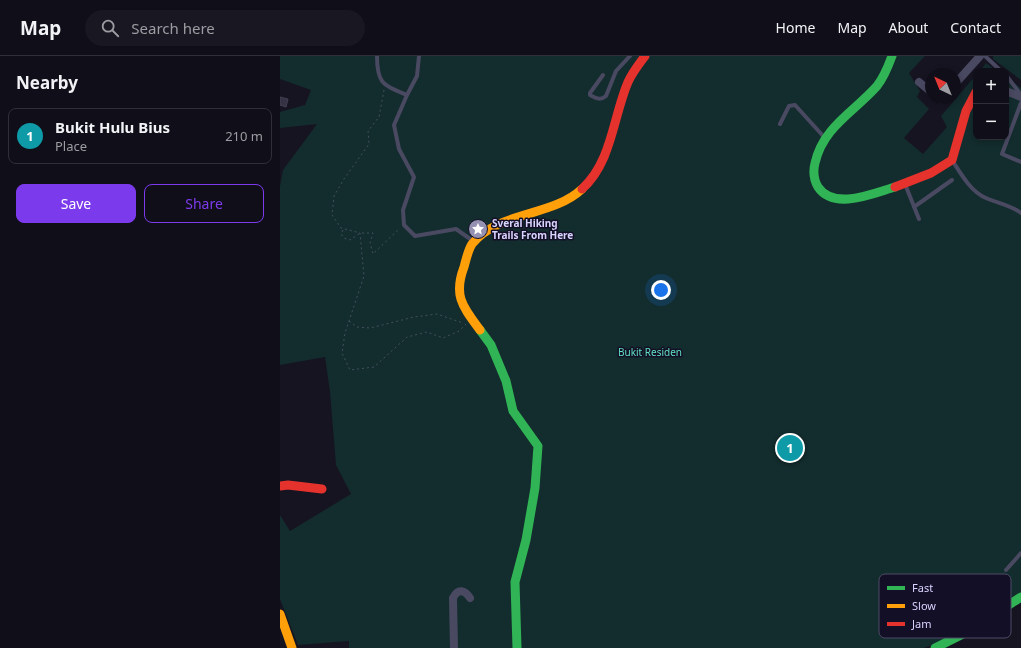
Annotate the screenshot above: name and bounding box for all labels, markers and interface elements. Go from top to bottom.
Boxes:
search box [85,10,365,46]
text: Map [20,15,61,41]
icon: search [99,17,121,39]
text: Search here [131,18,215,38]
text: Home [776,18,815,37]
text: Map [837,18,867,37]
text: About [889,18,928,37]
text: Contact [950,18,1001,37]
north arrow [925,68,961,104]
map controls [973,68,1009,140]
button: + [973,68,1009,104]
text: Nearby [16,71,78,94]
button: − [973,104,1009,140]
text: Bukit Hulu Bius [55,117,170,137]
text: 1 [26,127,34,145]
text: 210 m [225,127,263,145]
text: Place [55,137,87,155]
button: Save [16,184,136,223]
button: Share [144,184,264,223]
place label: Sveral Hiking Trails From Here [492,216,573,242]
place icon: Sveral Hiking Trails From Here [467,218,489,240]
your location [651,280,671,300]
park label: Bukit Residen [618,345,682,359]
pin: 1 [777,433,803,463]
legend [879,574,1011,638]
text: Fast [912,580,933,595]
text: Slow [912,598,936,613]
text: Jam [911,616,931,631]

